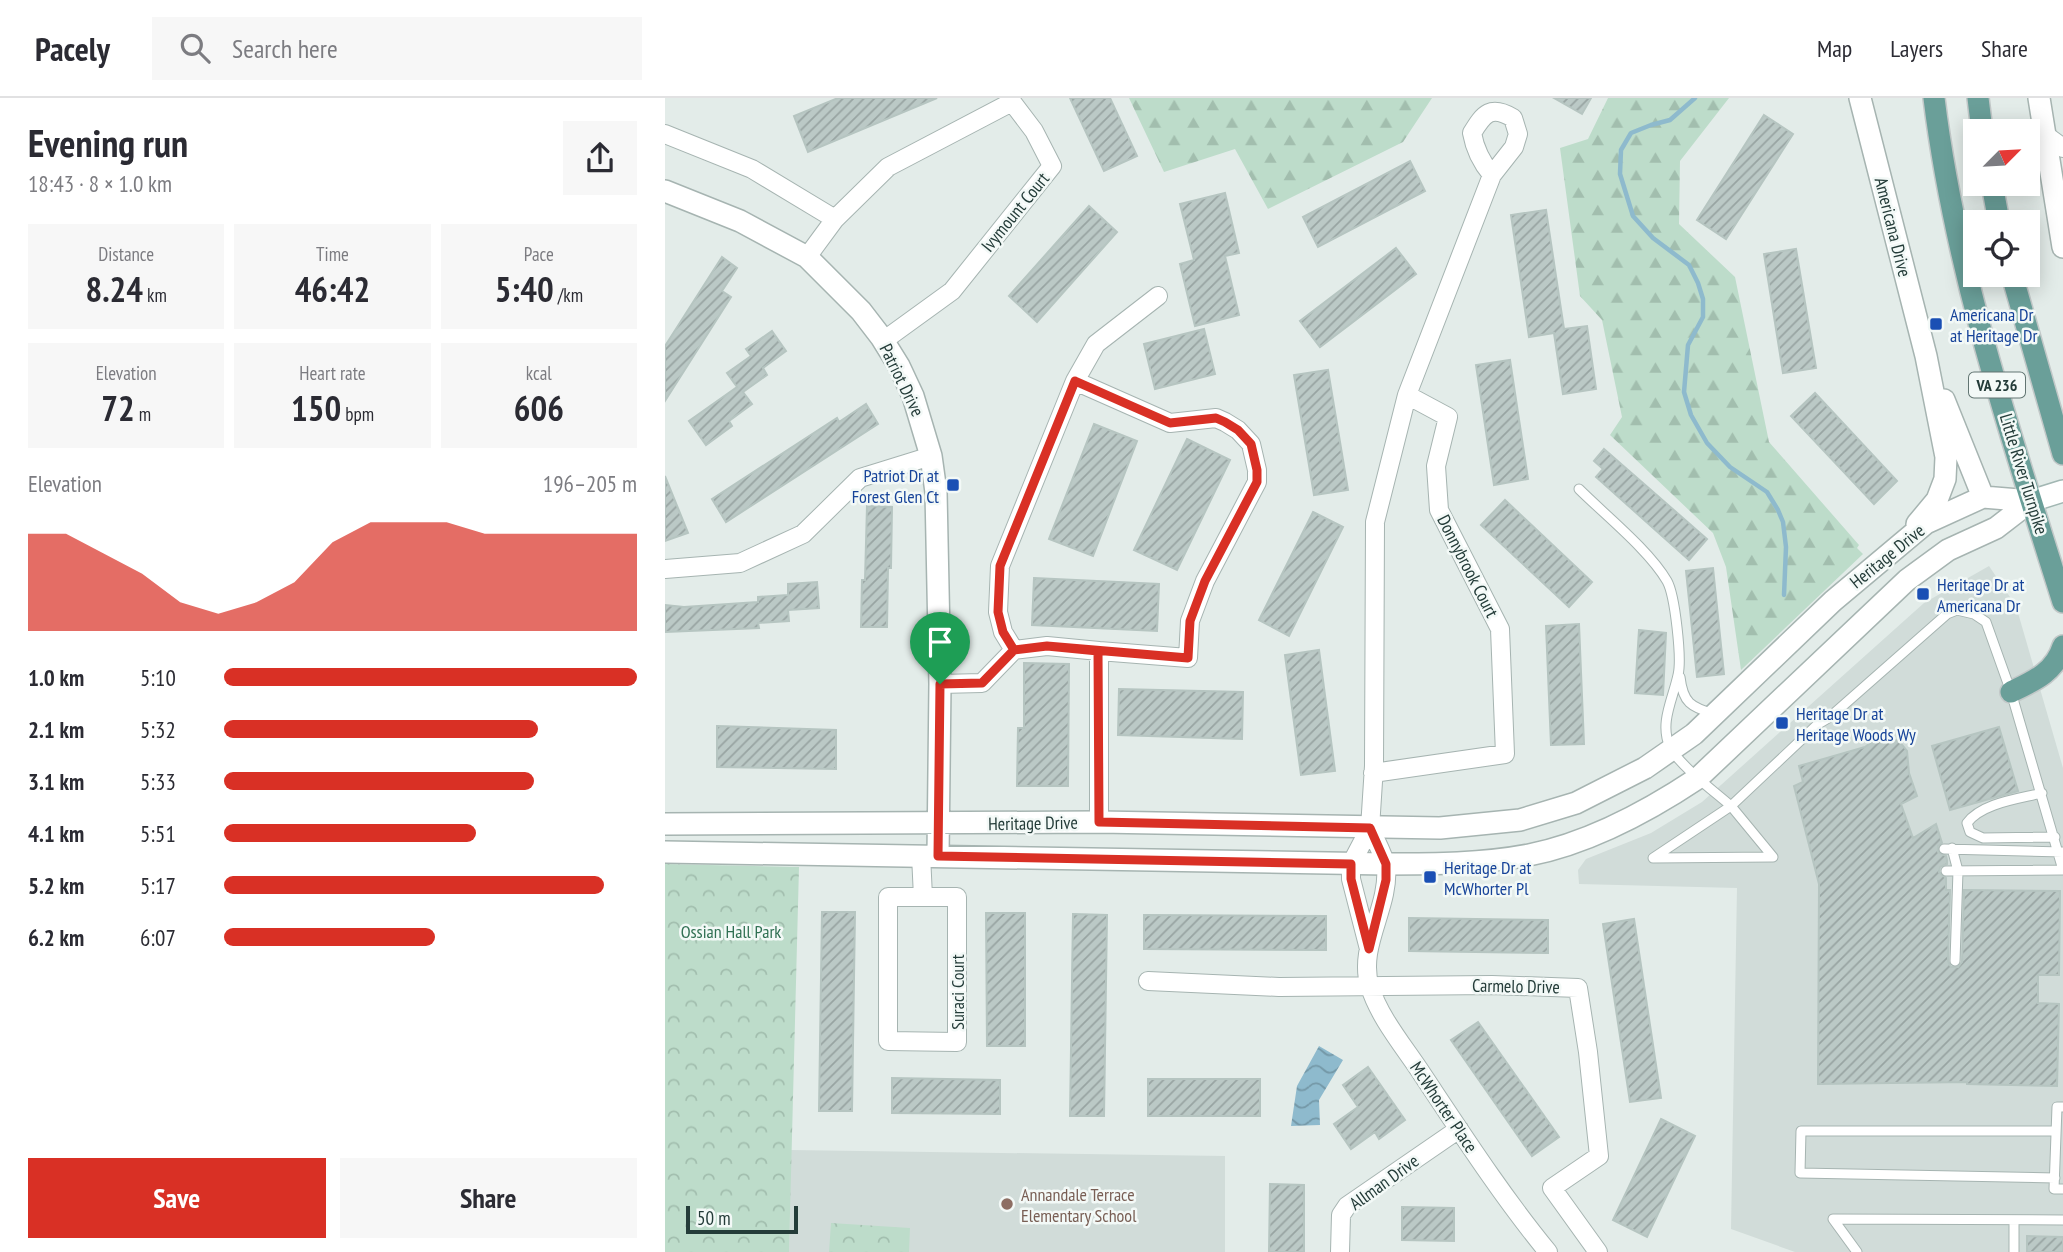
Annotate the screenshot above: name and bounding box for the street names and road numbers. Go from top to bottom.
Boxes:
street label: Ivymount Court [976,168,1054,256]
street label: Americana Drive [1870,175,1916,279]
street label: Patriot Drive [875,340,929,420]
road number: VA 236 [1969,372,2025,398]
street label: Little River Turnpike [1995,411,2053,537]
street label: Donnybrook Court [1432,511,1504,621]
street label: Heritage Drive [1845,519,1929,593]
street label: Heritage Drive [988,811,1078,835]
street label: Suraci Court [946,954,969,1030]
street label: Carmelo Drive [1472,974,1560,998]
street label: McWhorter Place [1405,1057,1483,1157]
street label: Allman Drive [1345,1149,1423,1215]

